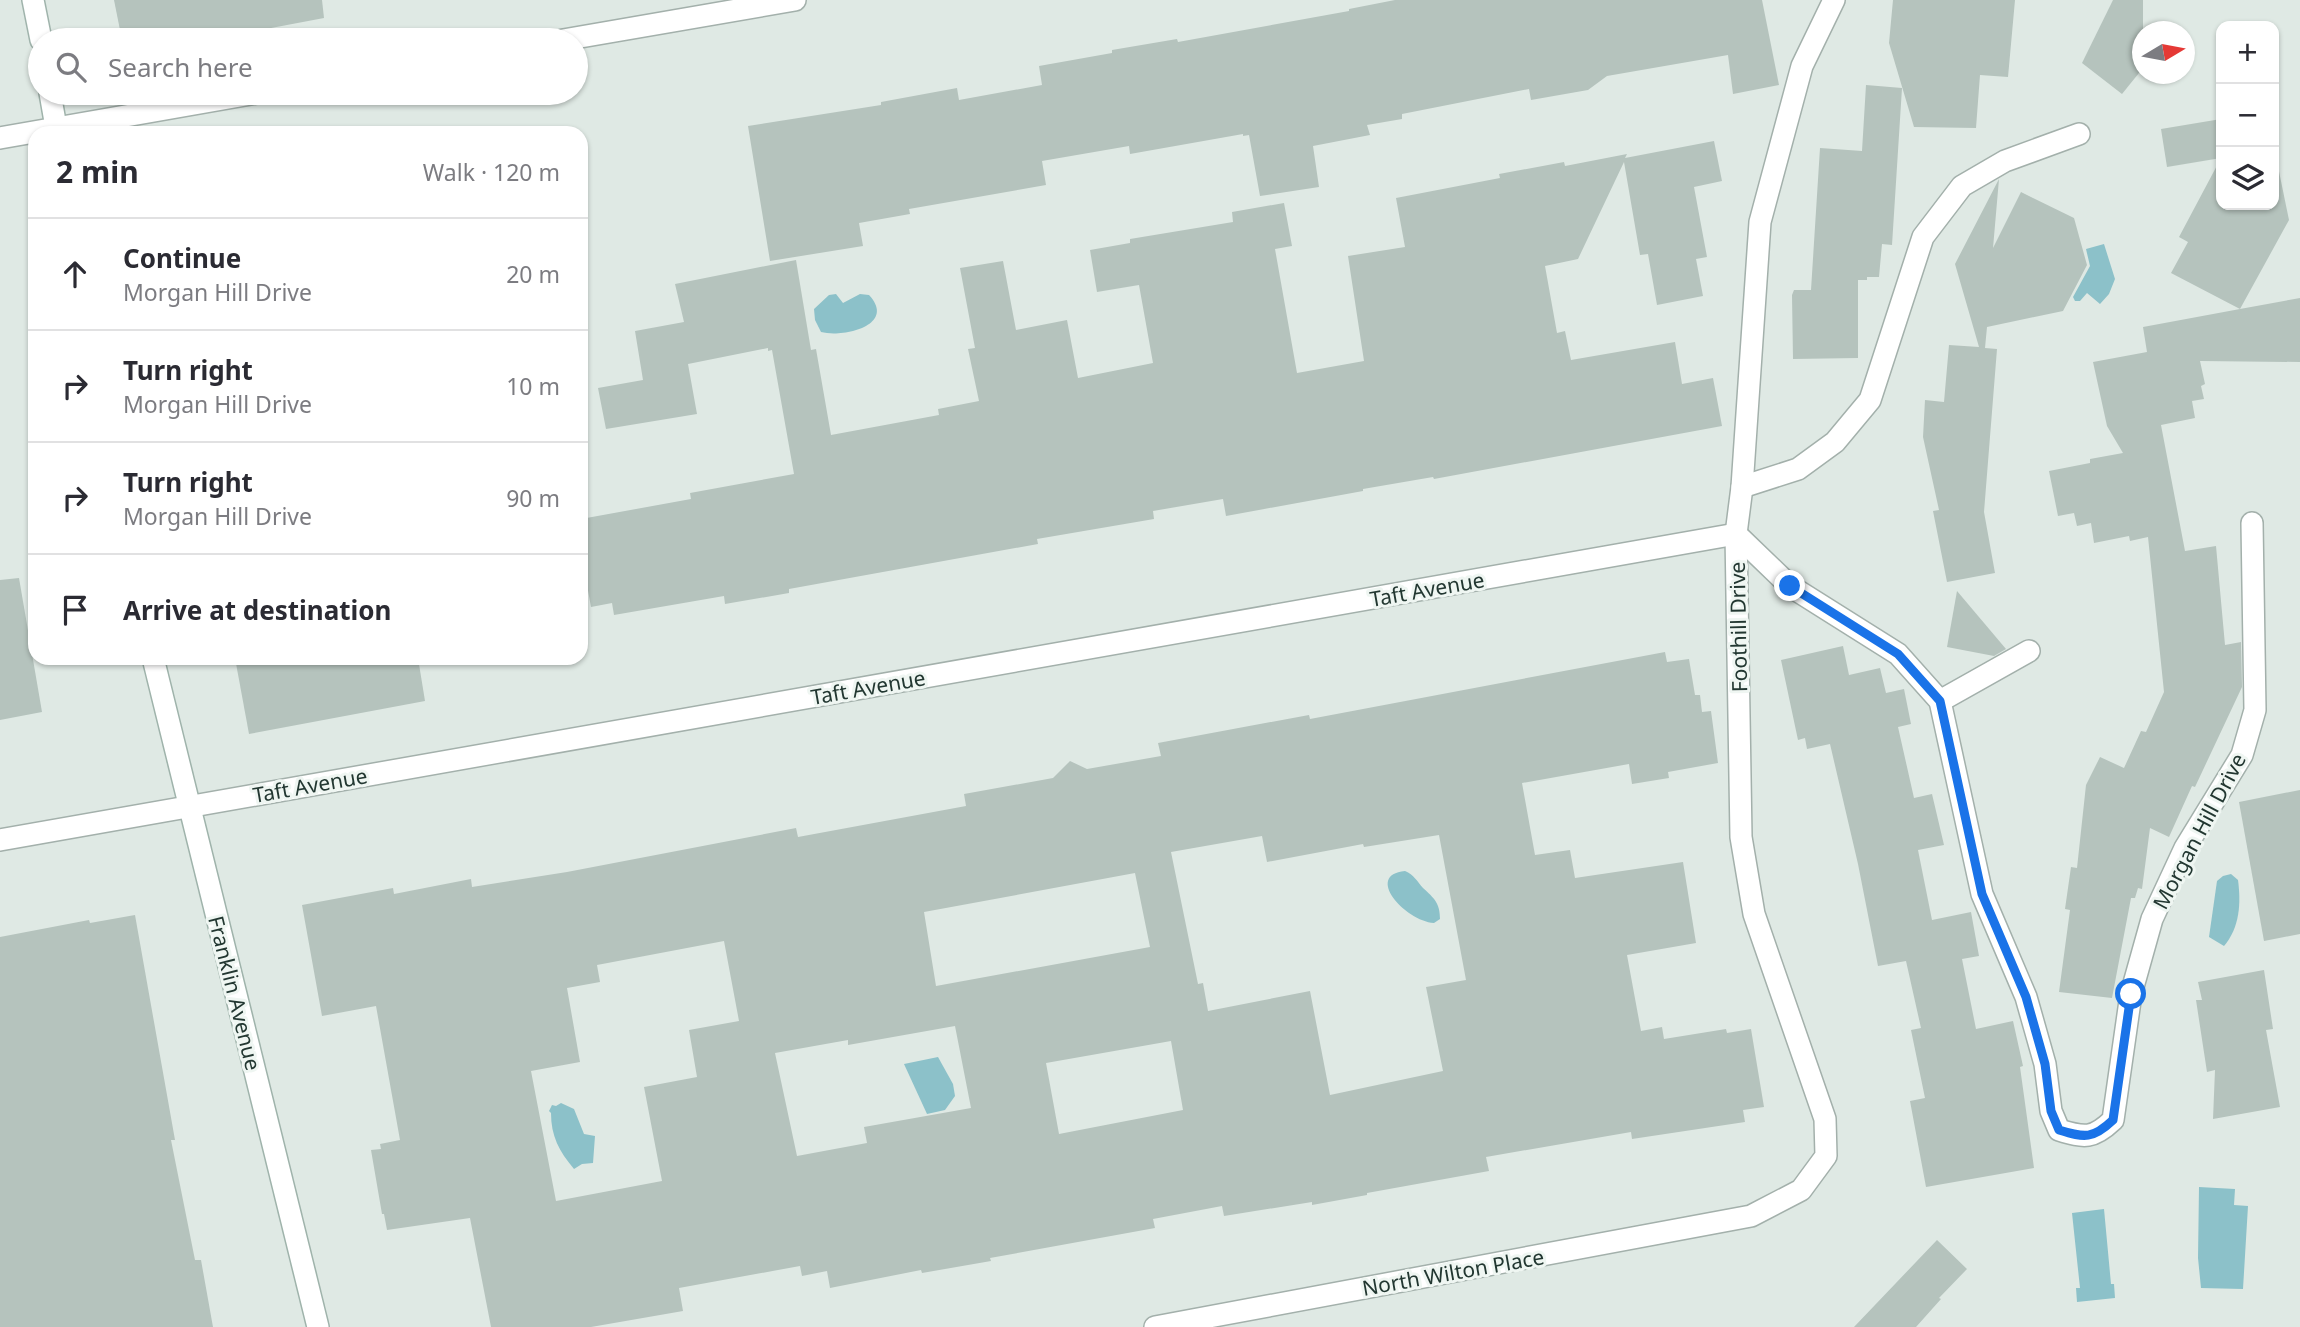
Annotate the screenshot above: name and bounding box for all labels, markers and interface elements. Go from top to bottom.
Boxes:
north arrow [2132,21,2195,84]
map controls [2216,21,2279,210]
button: + [2216,21,2279,84]
search box [28,28,588,105]
icon: search [52,48,90,86]
text: Search here [108,49,253,85]
button: − [2216,84,2279,147]
button: layers [2216,147,2279,210]
text: 2 min [56,151,139,192]
text: Walk · 120 m [423,156,560,188]
text: Continue [123,240,241,276]
icon: ahead [56,255,94,293]
text: 20 m [506,258,560,290]
text: Morgan Hill Drive [123,276,312,308]
text: Turn right [123,352,253,388]
icon: right [56,367,94,405]
text: 10 m [506,370,560,402]
text: Morgan Hill Drive [123,388,312,420]
text: Turn right [123,464,253,500]
icon: right [56,479,94,517]
text: 90 m [506,482,560,514]
text: Morgan Hill Drive [123,500,312,532]
street label: Foothill Drive [1723,562,1753,692]
street label: Taft Avenue [1368,565,1486,613]
route end [1774,570,1805,601]
icon: arrive [56,591,94,629]
text: Arrive at destination [123,592,392,628]
street label: Taft Avenue [809,663,927,711]
street label: Morgan Hill Drive [2146,748,2252,914]
street label: Taft Avenue [251,761,369,809]
street label: Franklin Avenue [202,913,268,1073]
route start [2115,978,2146,1009]
street label: North Wilton Place [1360,1242,1546,1302]

